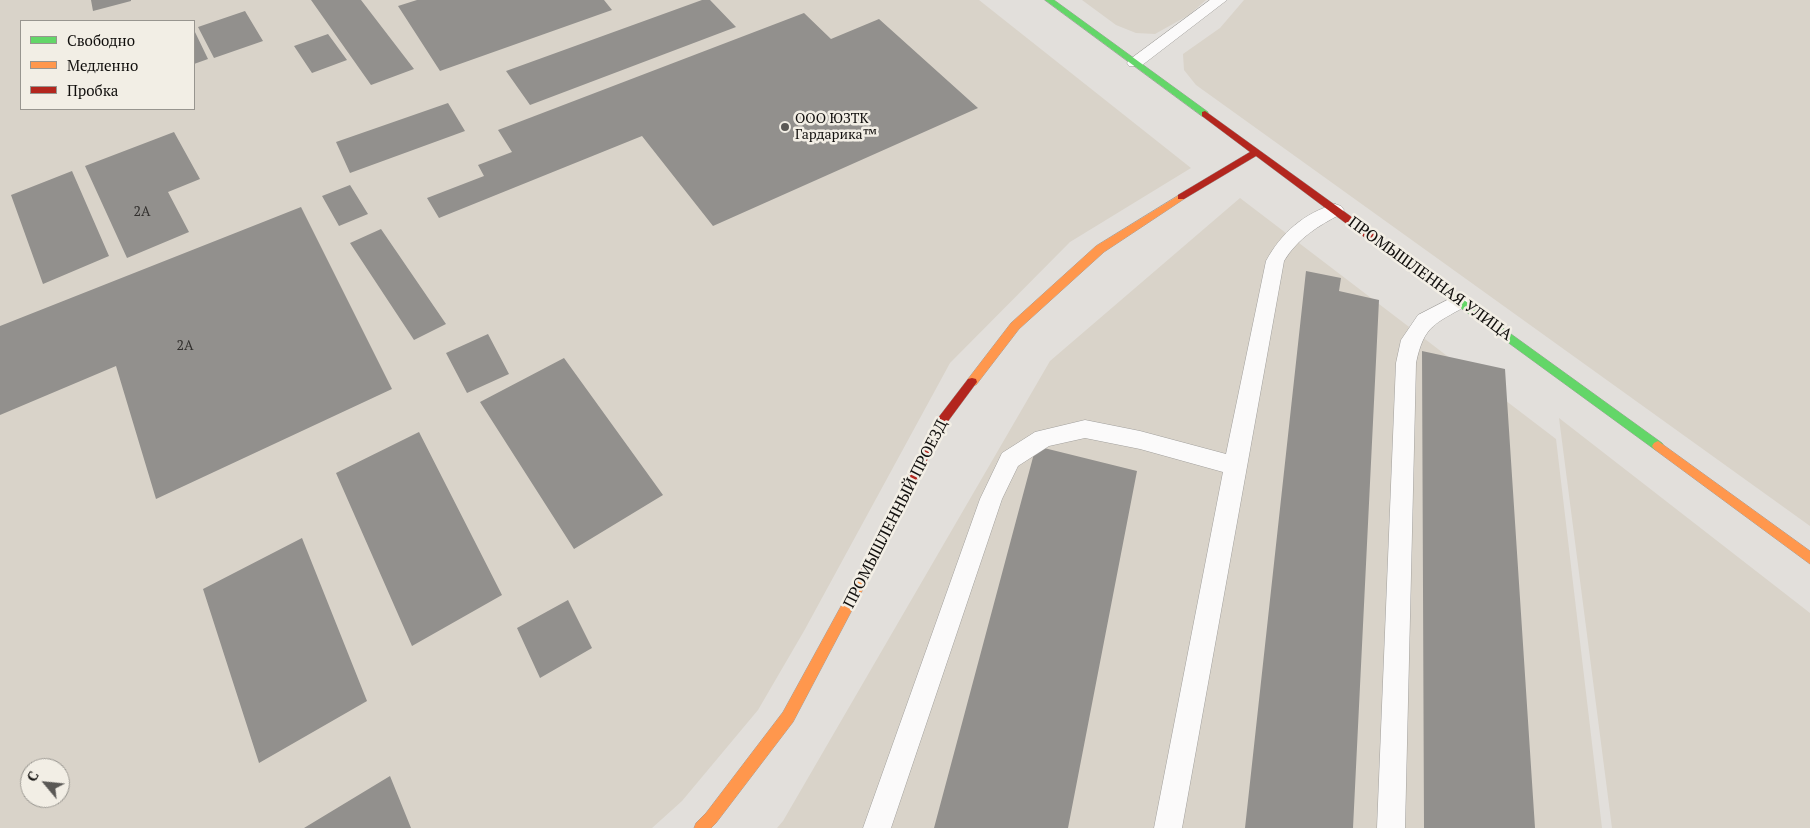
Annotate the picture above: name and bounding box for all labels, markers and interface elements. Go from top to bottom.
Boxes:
legend [20,20,195,110]
text: Свободно [67,30,135,50]
text: Медленно [67,55,138,75]
text: Пробка [67,80,118,100]
place label: ООО ЮЗТК Гардарика™ [795,111,877,144]
marker: ООО ЮЗТК Гардарика™ [779,121,791,133]
house number: 2А [133,204,151,220]
street label: ПРОМЫШЛЕННАЯ УЛИЦА [1344,213,1516,345]
house number: 2А [176,338,194,354]
street label: ПРОМЫШЛЕННЫЙ ПРОЕЗД [840,417,952,611]
north arrow [20,758,70,808]
text: С [22,768,43,785]

